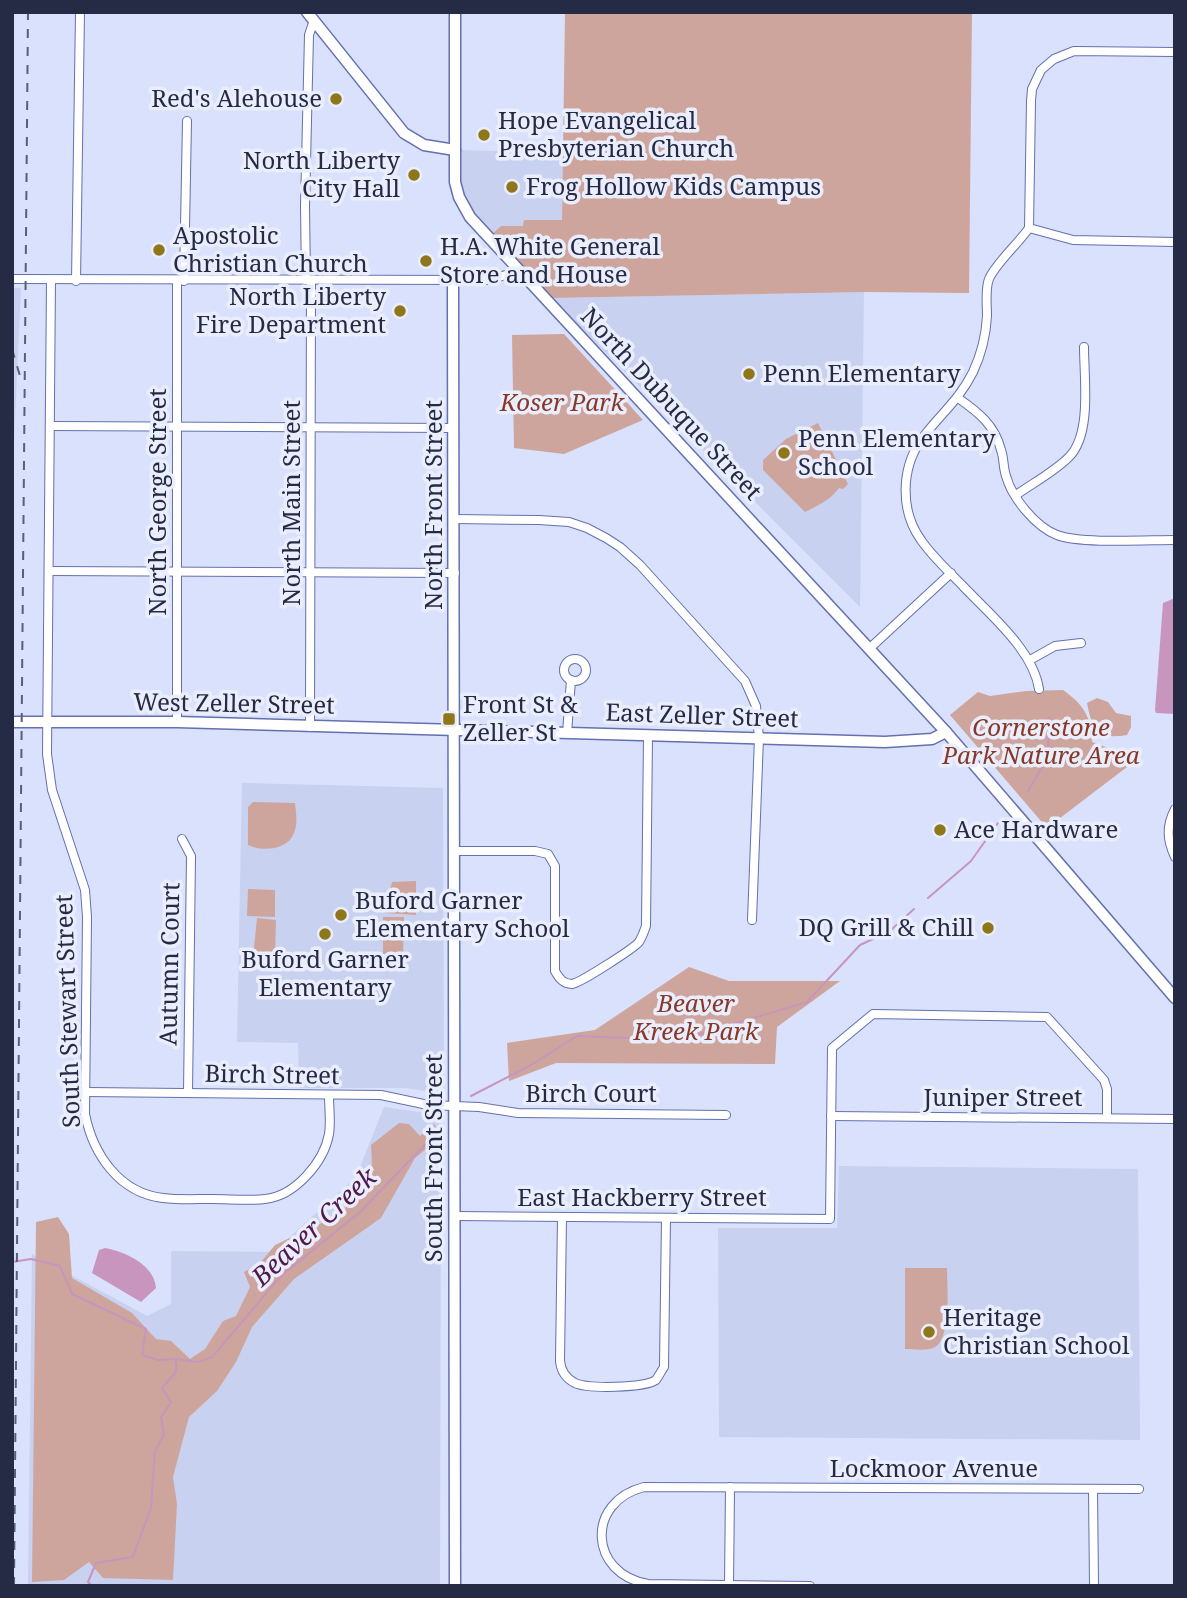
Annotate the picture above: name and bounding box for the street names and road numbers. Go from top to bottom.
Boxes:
street label: North Dubuque Street [574,300,770,506]
street label: North George Street [140,388,173,616]
street label: North Main Street [274,400,307,606]
street label: North Front Street [416,400,449,610]
street label: West Zeller Street [133,684,335,721]
street label: East Zeller Street [605,695,799,734]
street label: Autumn Court [151,882,186,1046]
street label: South Stewart Street [46,894,87,1128]
street label: South Front Street [416,1054,449,1262]
street label: Birch Street [204,1056,340,1091]
street label: Birch Court [525,1076,657,1109]
street label: Juniper Street [922,1080,1083,1113]
street label: East Hackberry Street [517,1180,767,1213]
street label: Lockmoor Avenue [830,1451,1038,1484]

